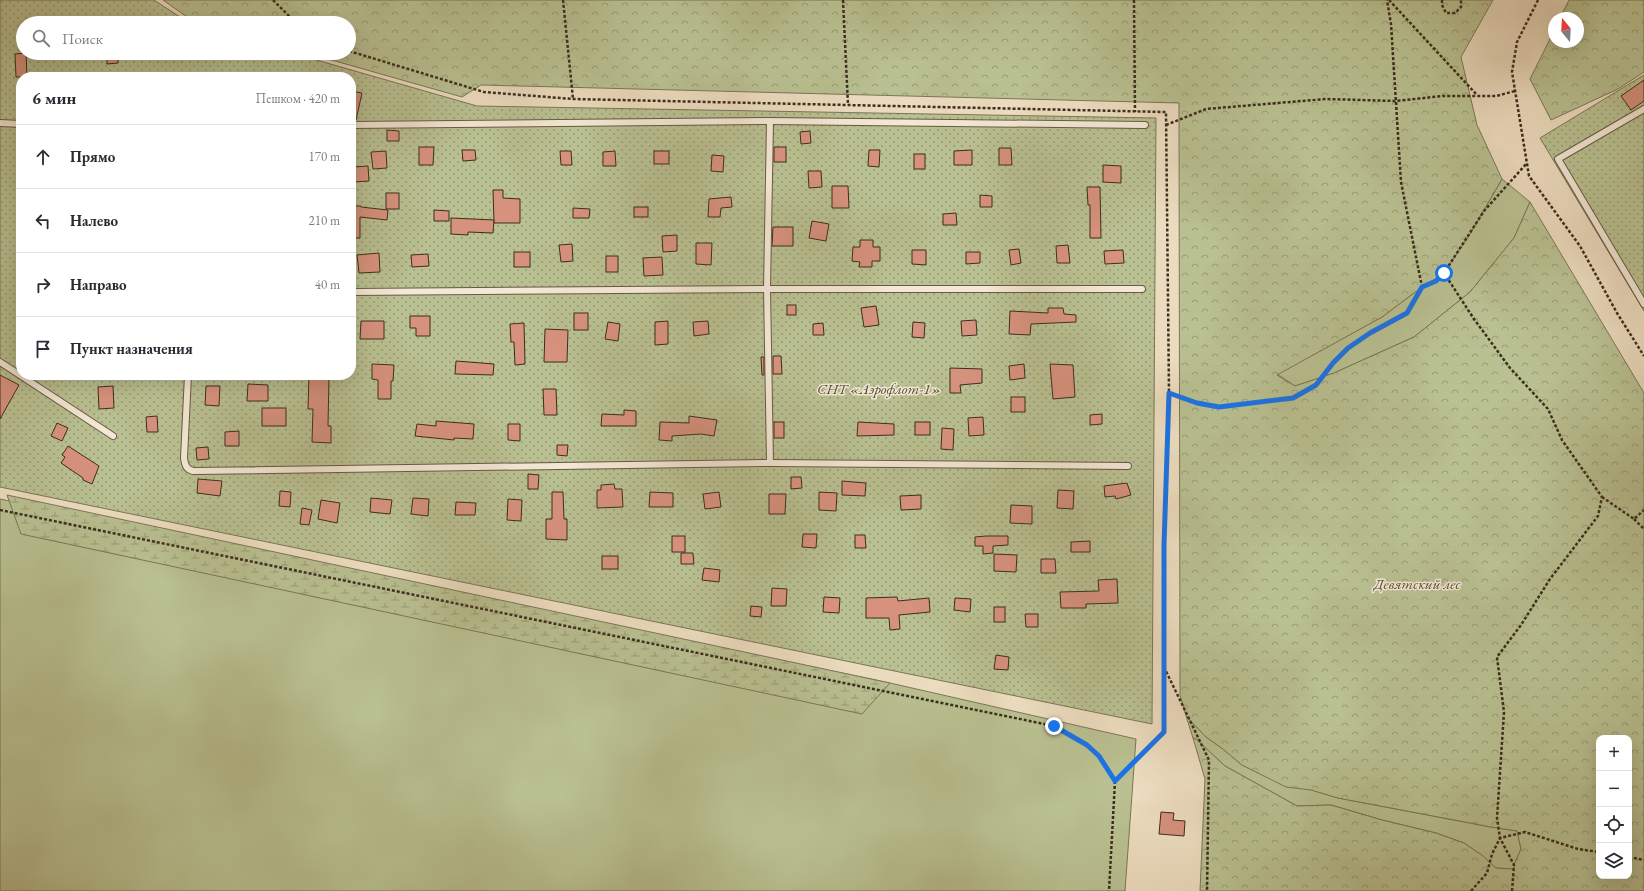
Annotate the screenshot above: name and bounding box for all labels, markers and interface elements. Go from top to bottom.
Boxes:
north arrow [1548,12,1584,48]
search box [16,16,356,60]
icon: search [30,27,52,49]
text: Поиск [62,29,103,48]
text: 6 мин [32,87,76,109]
text: Пешком · 420 m [256,90,340,107]
icon: ahead [32,146,54,168]
text: Прямо [70,147,115,166]
text: 170 m [309,148,340,165]
icon: left [32,210,54,232]
text: Налево [70,211,118,230]
text: 210 m [309,212,340,229]
route start [1435,264,1453,282]
icon: right [32,274,54,296]
text: Направо [70,275,127,294]
text: 40 m [315,276,340,293]
icon: arrive [32,338,54,360]
text: Пункт назначения [70,339,193,358]
park label: СНТ «Аэрофлот-1» [817,379,941,398]
park label: Девятский лес [1373,574,1460,593]
route end [1045,717,1063,735]
map controls [1596,735,1632,879]
button: + [1596,735,1632,771]
button: − [1596,771,1632,807]
button: locate [1596,807,1632,843]
button: layers [1596,843,1632,879]

